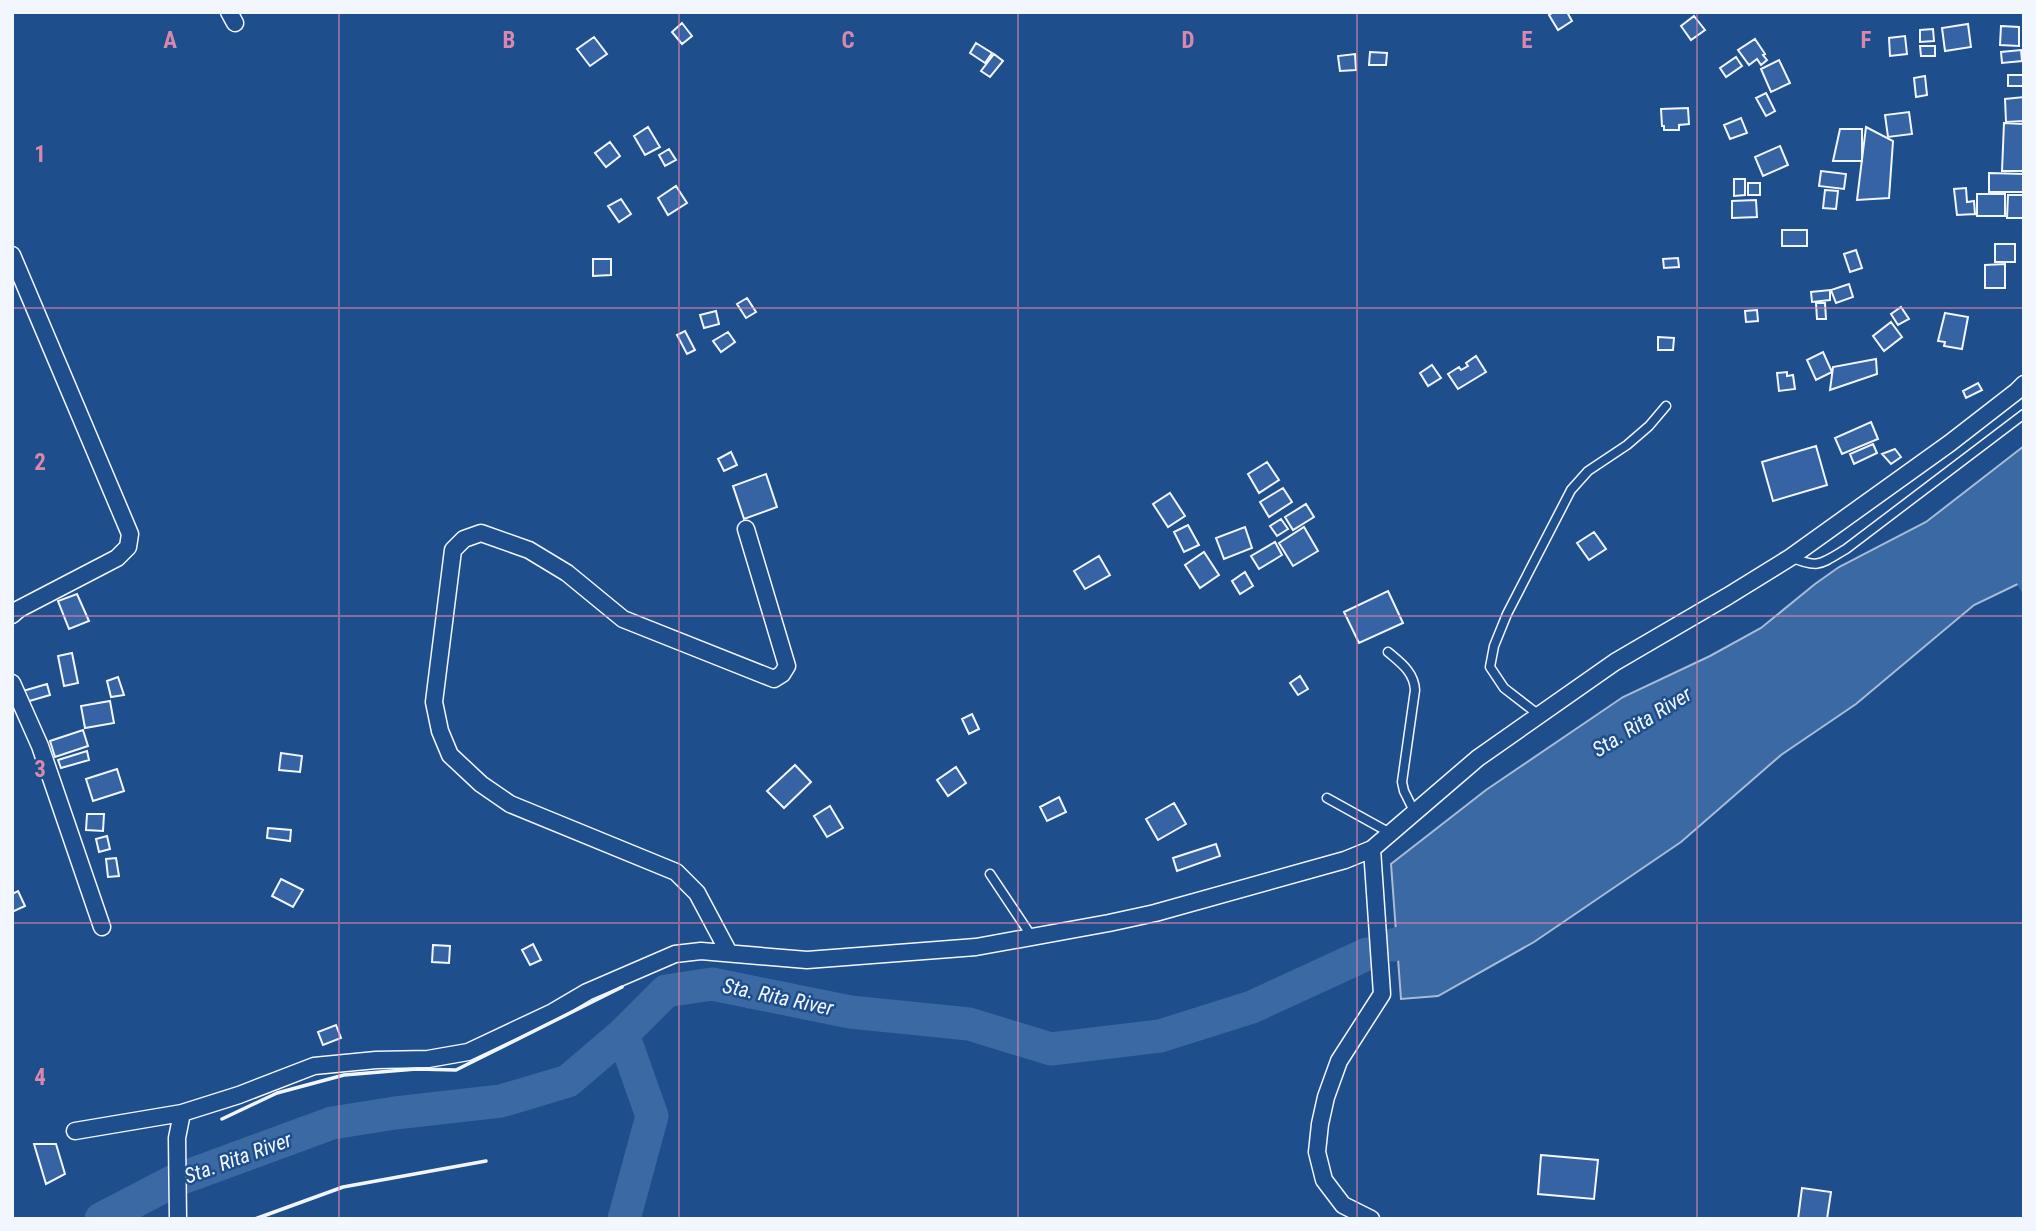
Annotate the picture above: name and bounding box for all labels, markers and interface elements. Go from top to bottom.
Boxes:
text: A [163,27,177,54]
text: B [503,27,515,54]
text: C [841,27,855,54]
text: D [1182,27,1195,54]
text: E [1521,27,1533,54]
text: F [1861,27,1872,54]
text: 1 [34,141,46,168]
text: 2 [34,449,46,476]
water label: Sta. Rita River [1588,682,1697,762]
text: 3 [34,756,46,783]
water label: Sta. Rita River [721,974,836,1021]
text: 4 [34,1064,46,1091]
water label: Sta. Rita River [181,1127,296,1188]

